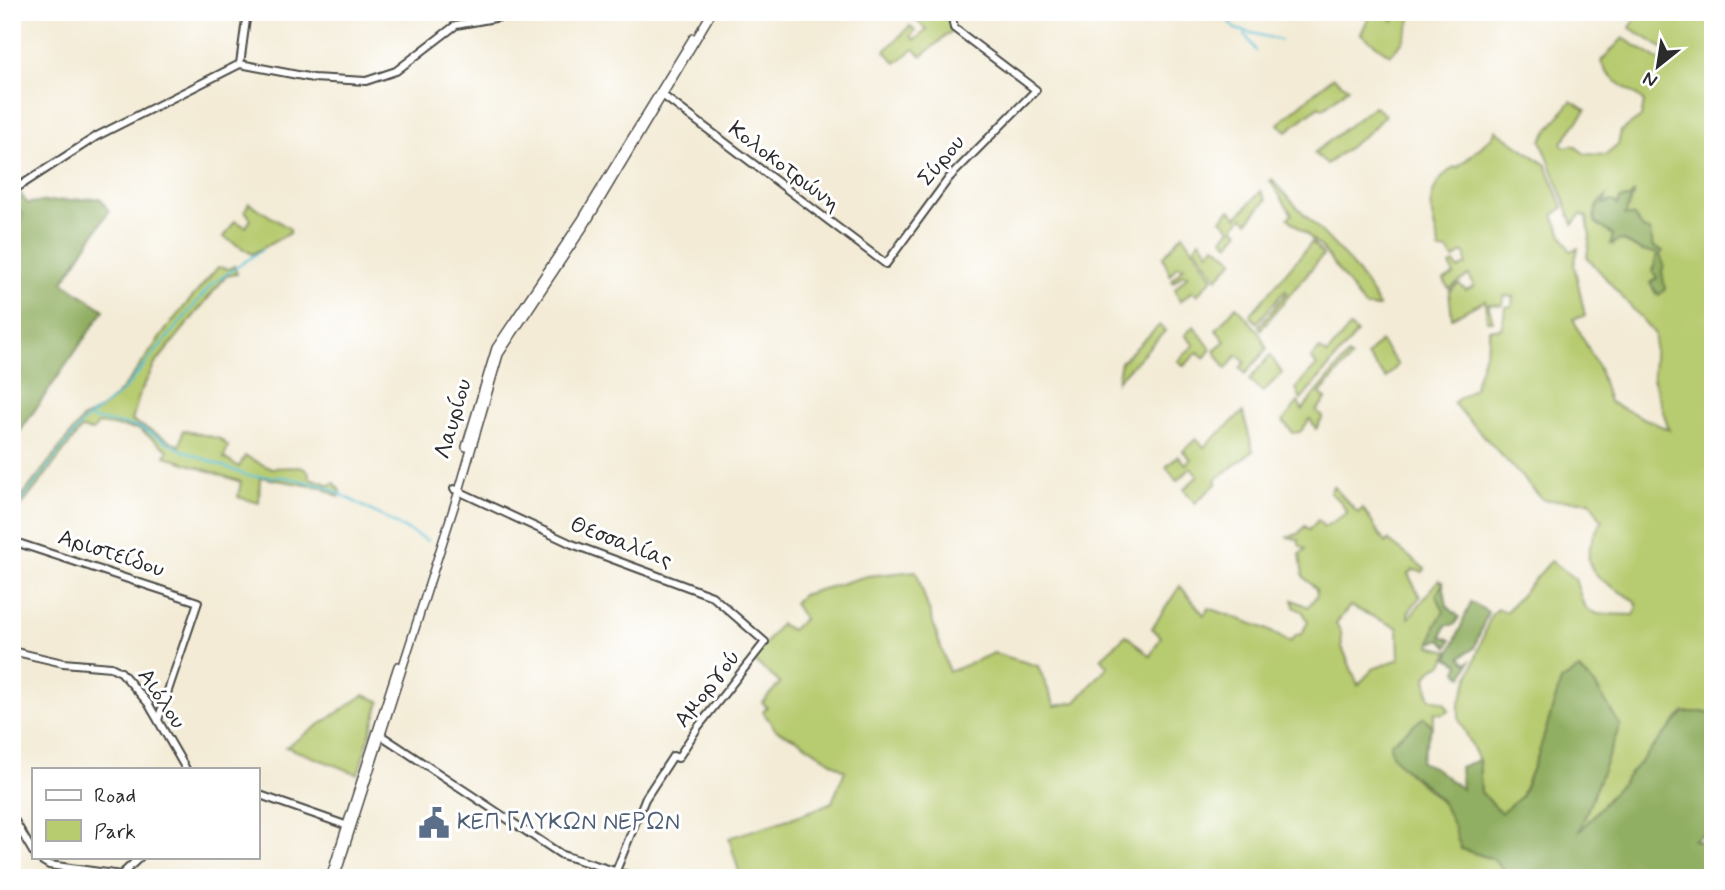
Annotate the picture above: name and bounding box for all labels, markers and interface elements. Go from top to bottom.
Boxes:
north arrow [1624,32,1694,102]
text: N [1639,65,1662,93]
street label: Κολοκοτρώνη [722,115,846,219]
street label: Σύρου [912,129,972,193]
street label: Λαυρίου [428,375,480,463]
street label: Θεσσαλίας [566,510,676,576]
street label: Αριστείδου [54,523,168,585]
street label: Αμοργού [668,644,748,734]
street label: Αιόλου [130,663,192,735]
legend [32,768,259,858]
text: Road [94,782,136,810]
public building icon: ΚΕΠ ΓΛΥΚΩΝ ΝΕΡΩΝ [417,806,451,840]
place label: ΚΕΠ ΓΛΥΚΩΝ ΝΕΡΩΝ [457,808,680,838]
text: Park [94,818,136,846]

